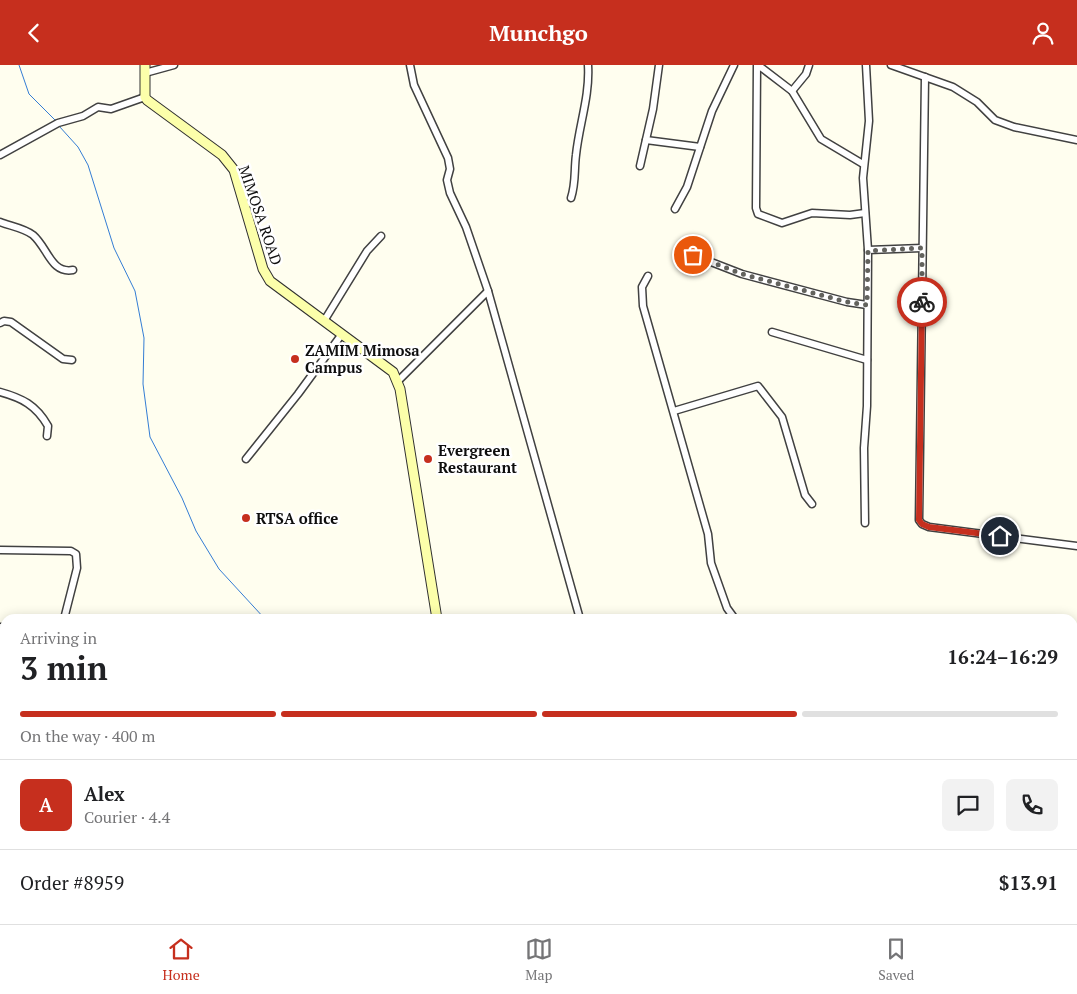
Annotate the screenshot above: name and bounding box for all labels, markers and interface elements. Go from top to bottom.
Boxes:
text: Munchgo [489,18,588,47]
icon: back [20,19,48,47]
icon: person [1029,19,1057,47]
street label: MIMOSA ROAD [235,162,287,268]
pin [672,234,714,276]
icon: bag [679,241,707,269]
courier [897,277,947,327]
icon: bike [908,288,936,316]
place label: ZAMIM Mimosa Campus [305,340,420,377]
marker: ZAMIM Mimosa Campus [289,353,301,365]
place label: Evergreen Restaurant [438,440,517,477]
marker: Evergreen Restaurant [422,453,434,465]
place label: RTSA office [256,508,338,528]
marker: RTSA office [240,512,252,524]
pin [979,515,1021,557]
icon: home [986,522,1014,550]
text: Arriving in [20,627,97,649]
text: 16:24–16:29 [947,644,1058,669]
text: 3 min [20,647,108,689]
text: On the way · 400 m [20,725,155,747]
button: chat [942,779,994,831]
button: phone [1006,779,1058,831]
text: Alex [84,781,125,806]
text: A [39,792,53,817]
text: Courier · 4.4 [84,806,170,828]
text: Order #8959 [20,870,124,895]
text: $13.91 [999,870,1058,895]
tab: Home [163,935,200,984]
tab: Map [525,935,553,984]
tab: Saved [878,935,914,984]

